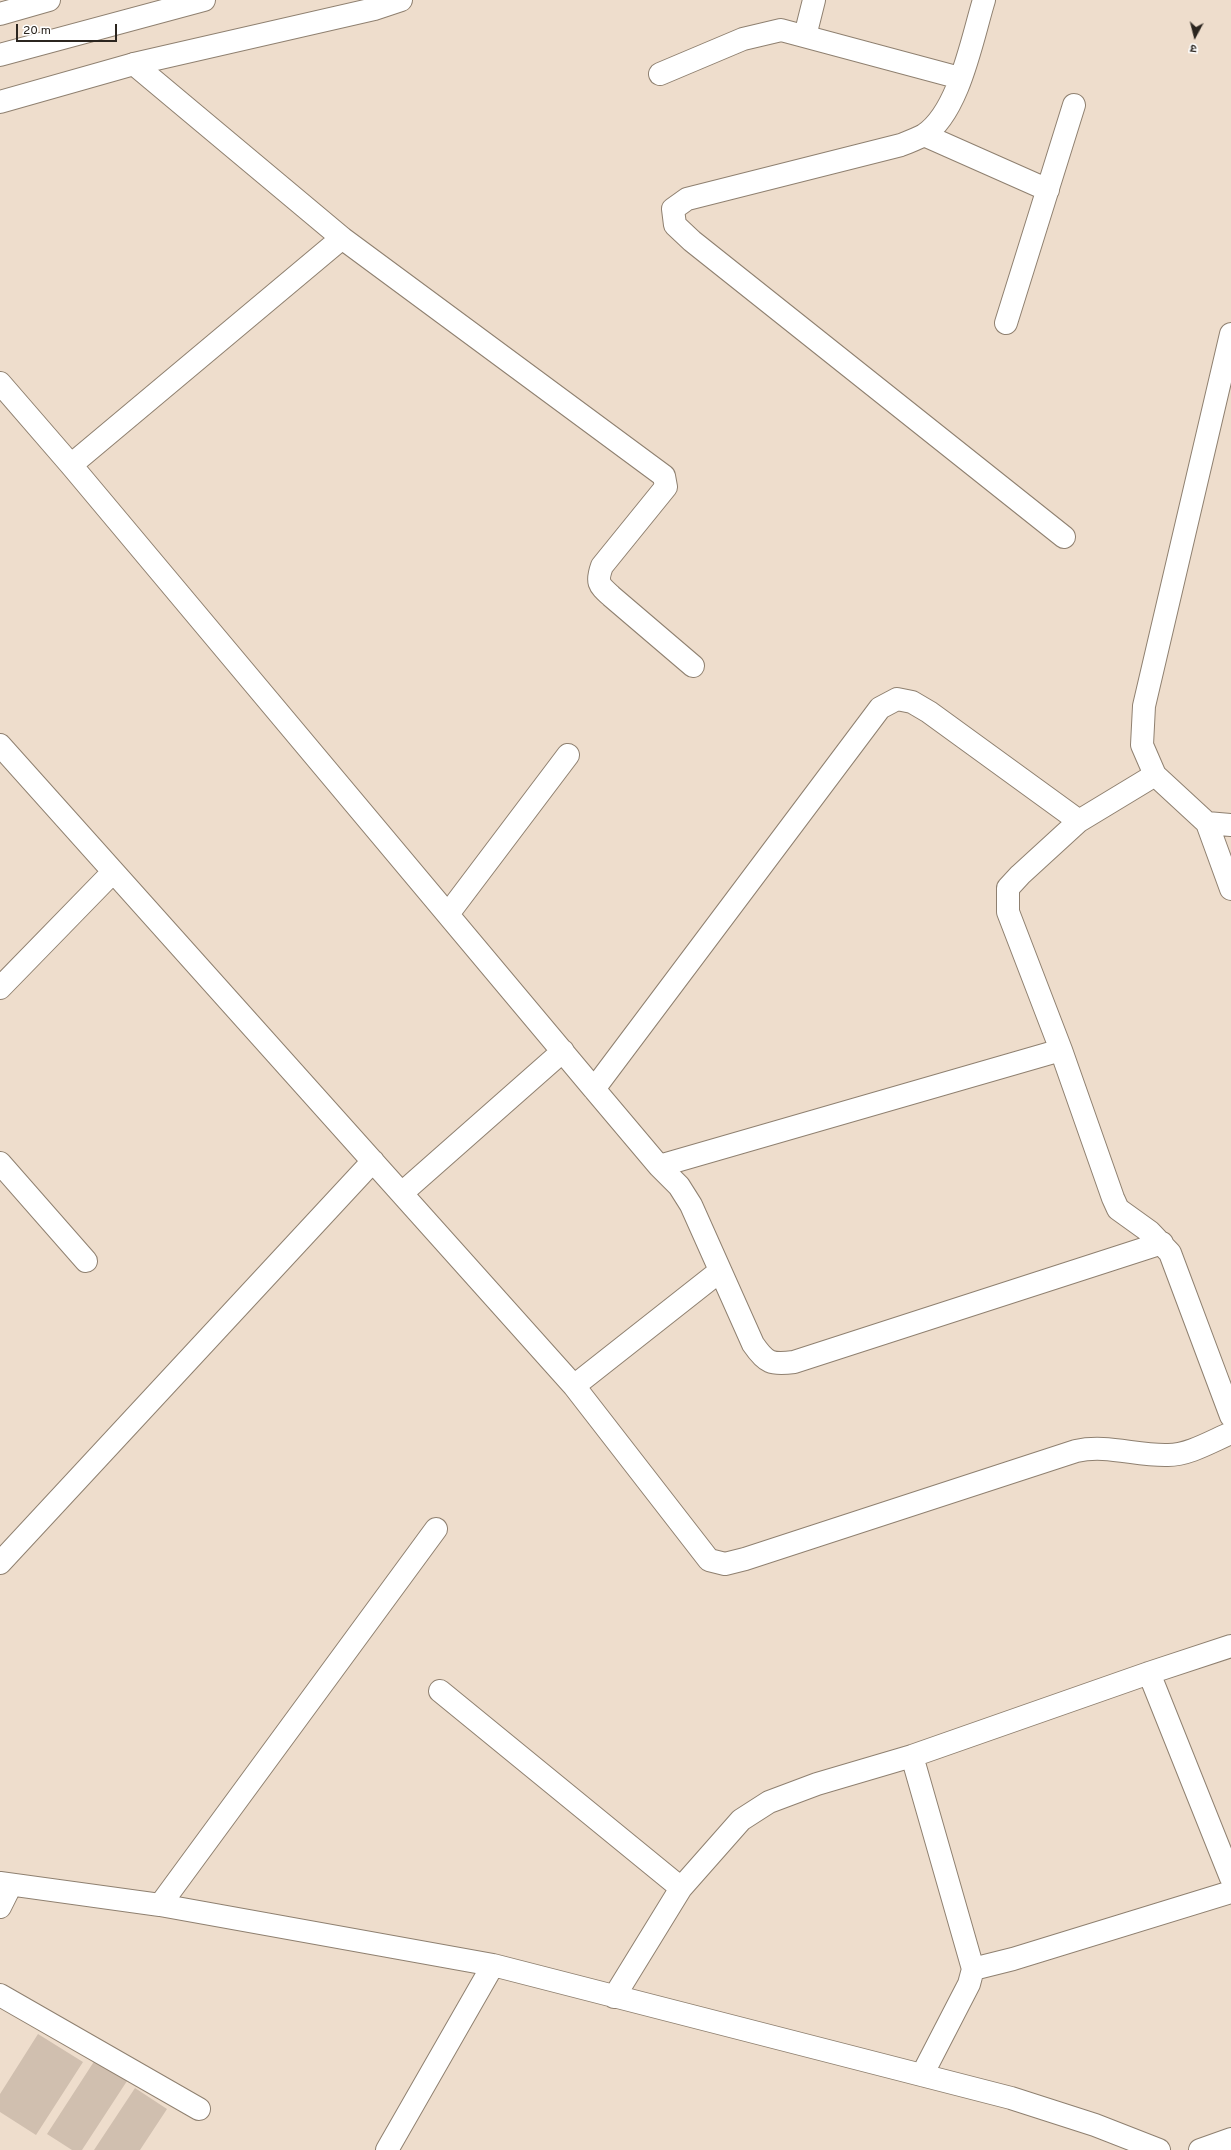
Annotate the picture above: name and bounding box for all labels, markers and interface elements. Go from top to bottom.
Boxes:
scale bar [18,16,119,42]
north arrow [1175,16,1215,56]
text: 20 m [23,23,51,39]
text: उ [1189,41,1198,55]

